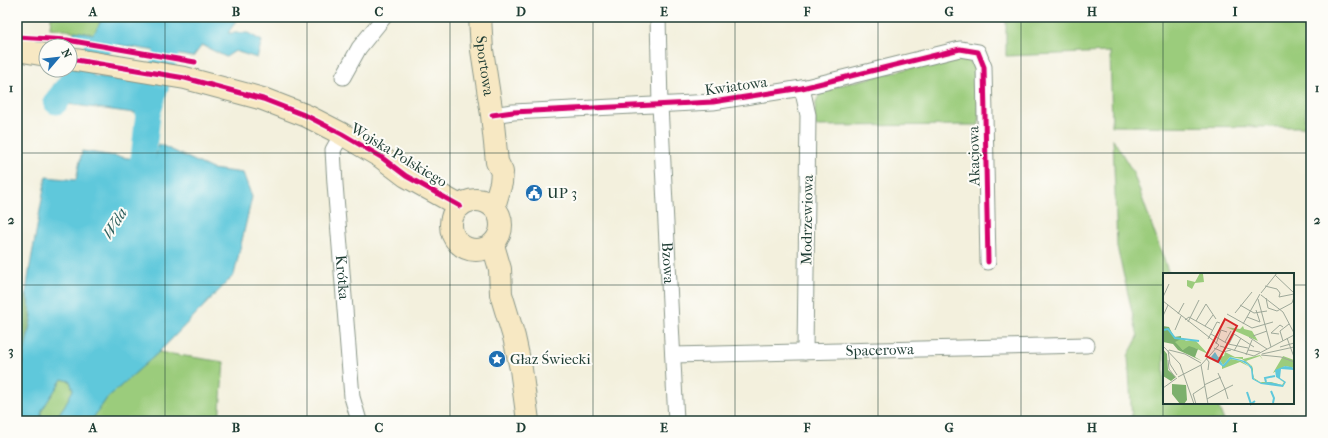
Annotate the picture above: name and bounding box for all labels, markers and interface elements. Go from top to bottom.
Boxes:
text: A [88,4,98,19]
text: B [232,4,241,19]
text: C [375,4,384,19]
text: D [516,4,526,19]
text: E [660,4,668,19]
text: F [803,4,811,19]
text: G [944,4,954,19]
text: H [1087,4,1098,19]
text: I [1232,4,1238,19]
street label: Sportowa [472,35,498,98]
north arrow [38,38,78,78]
text: N [59,47,74,61]
street label: Kwiatowa [703,73,770,99]
text: 1 [9,80,14,95]
text: 1 [1315,80,1320,95]
street label: Wojska Polskiego [347,119,451,191]
street label: Akacjowa [964,125,984,187]
street label: Modrzewiowa [797,174,817,265]
public building icon: UP 3 [524,183,544,203]
place label: UP 3 [547,184,577,202]
water label: Wda [98,204,131,242]
text: 2 [8,212,15,227]
text: 2 [1314,212,1321,227]
street label: Bzowa [658,242,678,285]
street label: Krótka [332,254,353,301]
inset map [1163,273,1294,404]
street label: Spacerowa [846,340,915,360]
text: 3 [8,343,14,359]
text: 3 [1314,343,1320,359]
place icon: Głaz Świecki [487,349,507,369]
place label: Głaz Świecki [510,350,591,368]
text: A [88,420,98,435]
text: B [232,420,241,435]
text: C [375,420,384,435]
text: D [516,420,526,435]
text: E [660,420,668,435]
text: F [803,420,811,435]
text: G [944,420,954,435]
text: H [1087,420,1098,435]
text: I [1232,420,1238,435]

